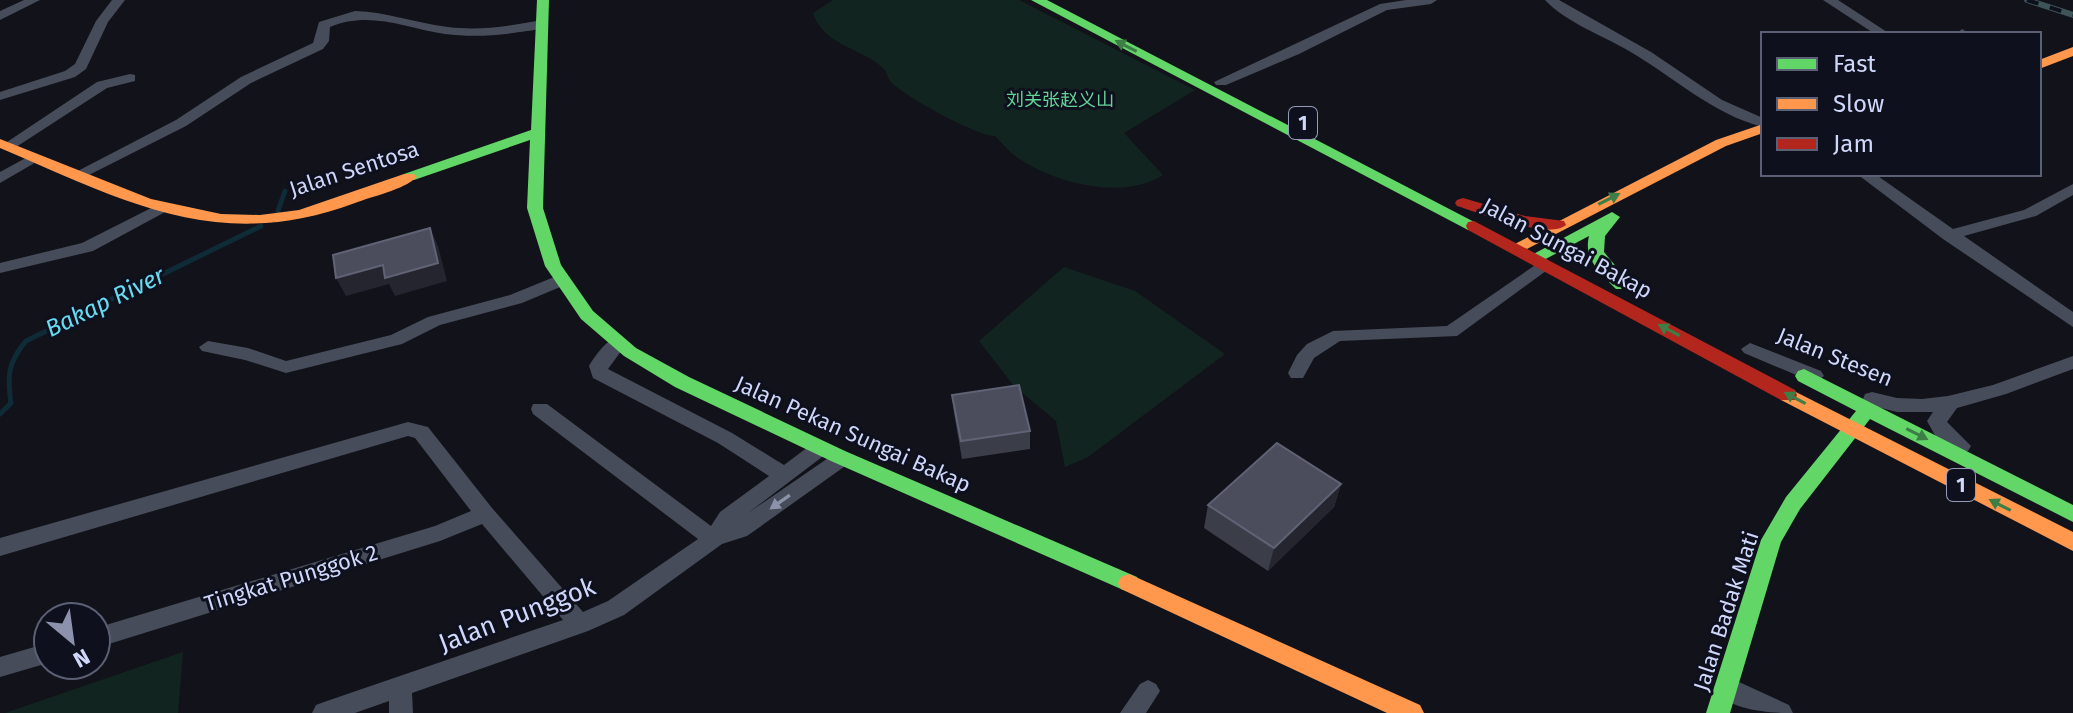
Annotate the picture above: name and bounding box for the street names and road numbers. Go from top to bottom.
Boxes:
road number: 1 [1289,107,1317,139]
street label: Jalan Sentosa [286,135,422,203]
street label: Jalan Sungai Bakap [1477,192,1657,304]
street label: Jalan Stesen [1773,322,1897,392]
street label: Jalan Pekan Sungai Bakap [731,370,975,498]
road number: 1 [1947,469,1975,501]
street label: Jalan Badak Mati [1687,528,1765,694]
street label: Tingkat Punggok 2 [201,539,381,617]
street label: Jalan Punggok [434,571,600,659]

